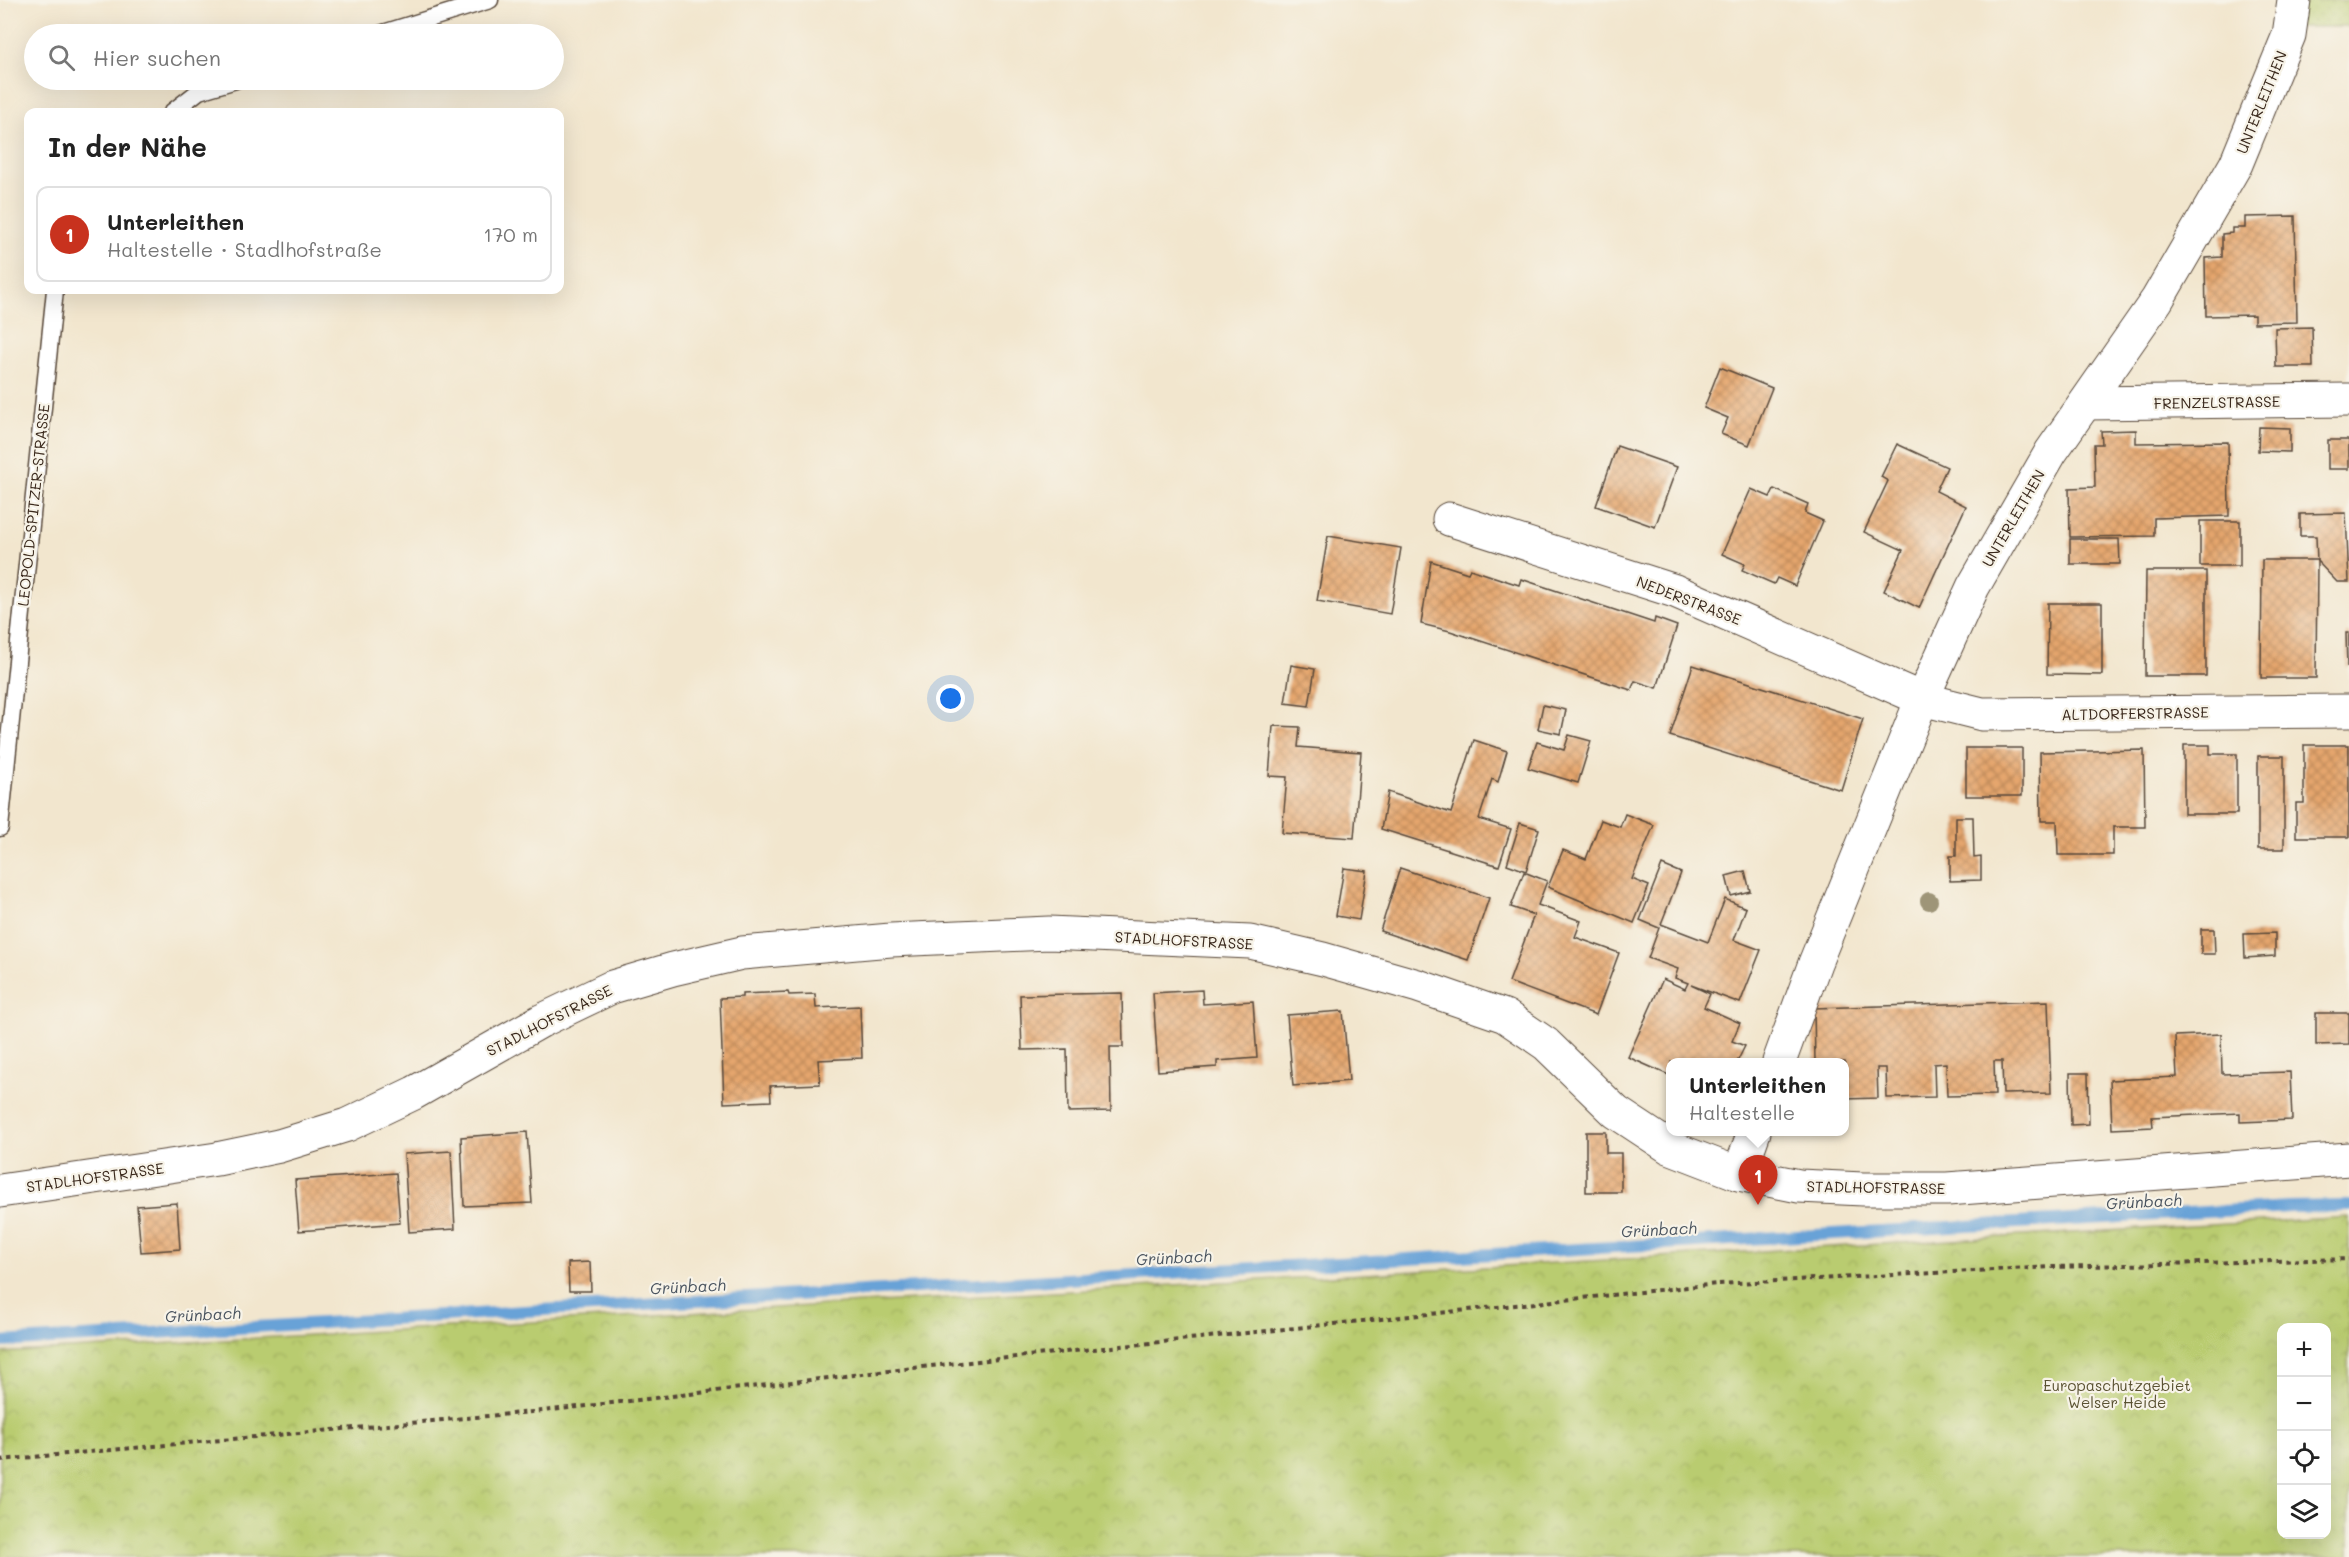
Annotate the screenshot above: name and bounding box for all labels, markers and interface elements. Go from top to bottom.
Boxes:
search box [24,24,564,90]
icon: search [45,41,78,74]
text: Hier suchen [93,43,221,72]
street label: UNTERLEITHEN [2231,48,2291,156]
text: In der Nähe [48,130,207,164]
text: Unterleithen [107,207,244,236]
text: 1 [65,221,74,247]
text: 170 m [483,221,538,247]
text: Haltestelle · Stadlhofstraße [107,236,382,262]
street label: FRENZELSTRASSE [2154,391,2281,413]
street label: LEOPOLD-SPITZER-STRASSE [12,402,54,607]
street label: UNTERLEITHEN [1977,466,2049,570]
street label: NEDERSTRASSE [1634,571,1745,629]
your location [936,684,965,713]
street label: ALTDORFERSTRASSE [2061,702,2209,724]
street label: STADLHOFSTRASSE [1114,926,1254,954]
street label: STADLHOFSTRASSE [483,979,616,1060]
popup [1666,1058,1849,1136]
text: Unterleithen [1689,1070,1826,1099]
text: Haltestelle [1689,1099,1795,1125]
pin: 1 [1738,1156,1778,1205]
street label: STADLHOFSTRASSE [25,1157,165,1197]
street label: STADLHOFSTRASSE [1807,1176,1946,1198]
water label: Grünbach [2105,1189,2183,1213]
water label: Grünbach [1620,1217,1698,1241]
water label: Grünbach [1135,1245,1213,1269]
water label: Grünbach [649,1274,727,1298]
water label: Grünbach [164,1302,242,1326]
map controls [2277,1323,2331,1539]
button: + [2277,1323,2331,1377]
park label: Europaschutzgebiet Welser Heide [2043,1375,2191,1412]
button: − [2277,1377,2331,1431]
button: locate [2277,1431,2331,1485]
button: layers [2277,1485,2331,1539]

